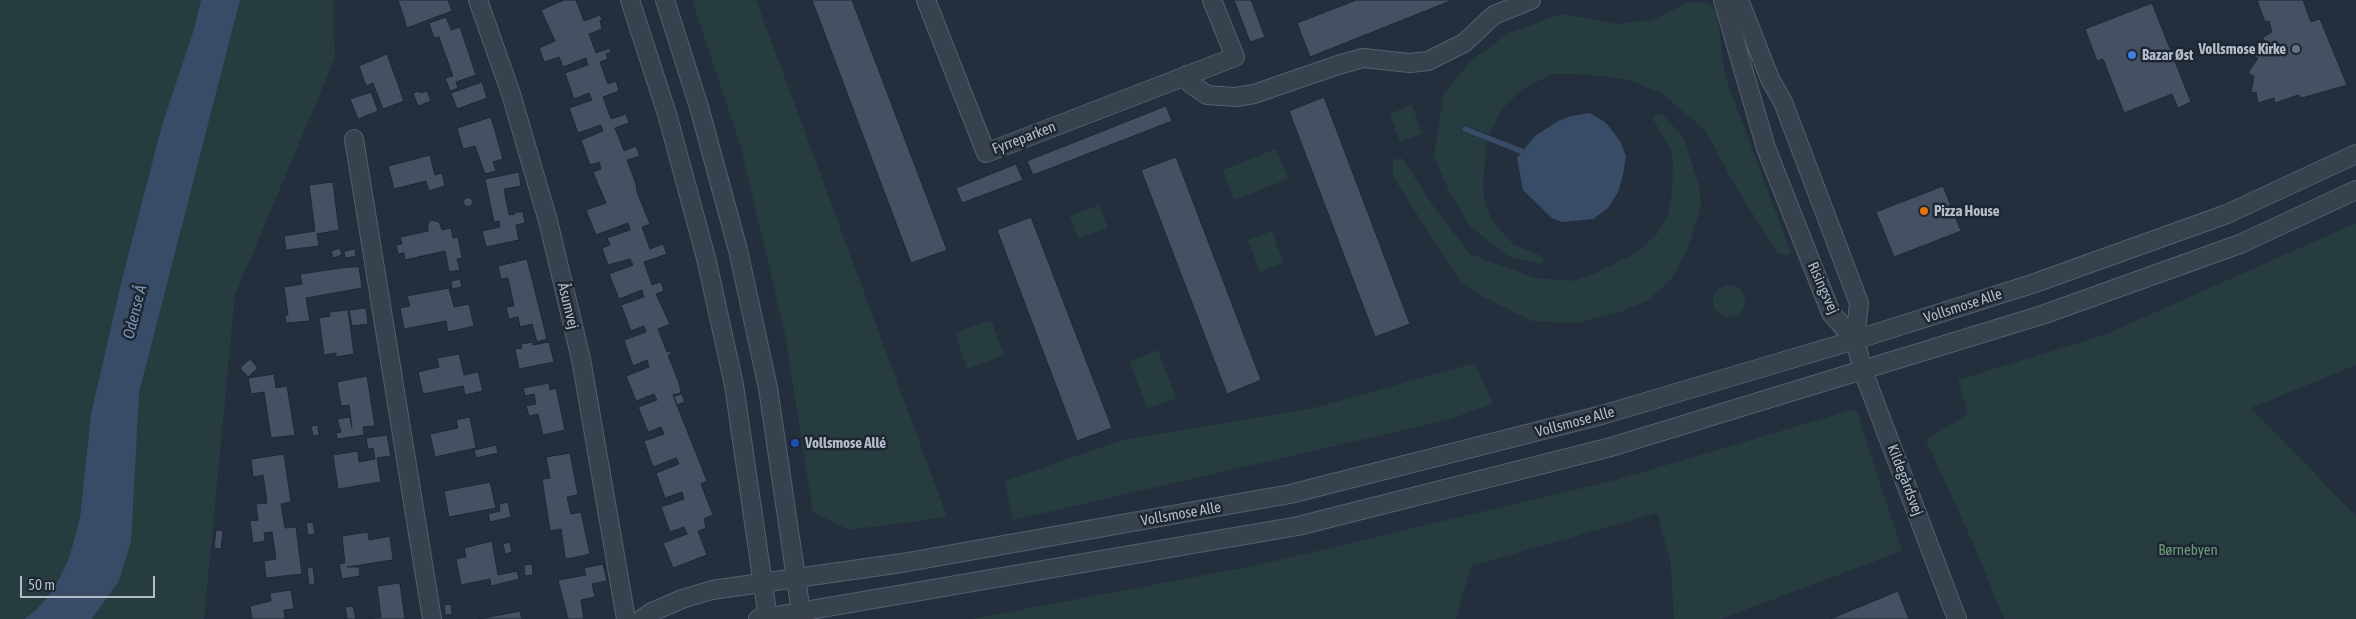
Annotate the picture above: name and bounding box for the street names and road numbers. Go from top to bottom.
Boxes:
street label: Fyrreparken [990,118,1058,158]
street label: Risingsvej [1804,259,1842,317]
street label: Åsumvej [554,281,582,331]
street label: Vollsmose Alle [1922,285,2004,327]
street label: Vollsmose Alle [1533,403,1617,441]
street label: Kildegårdsvej [1883,442,1927,518]
street label: Vollsmose Alle [1139,498,1223,530]

